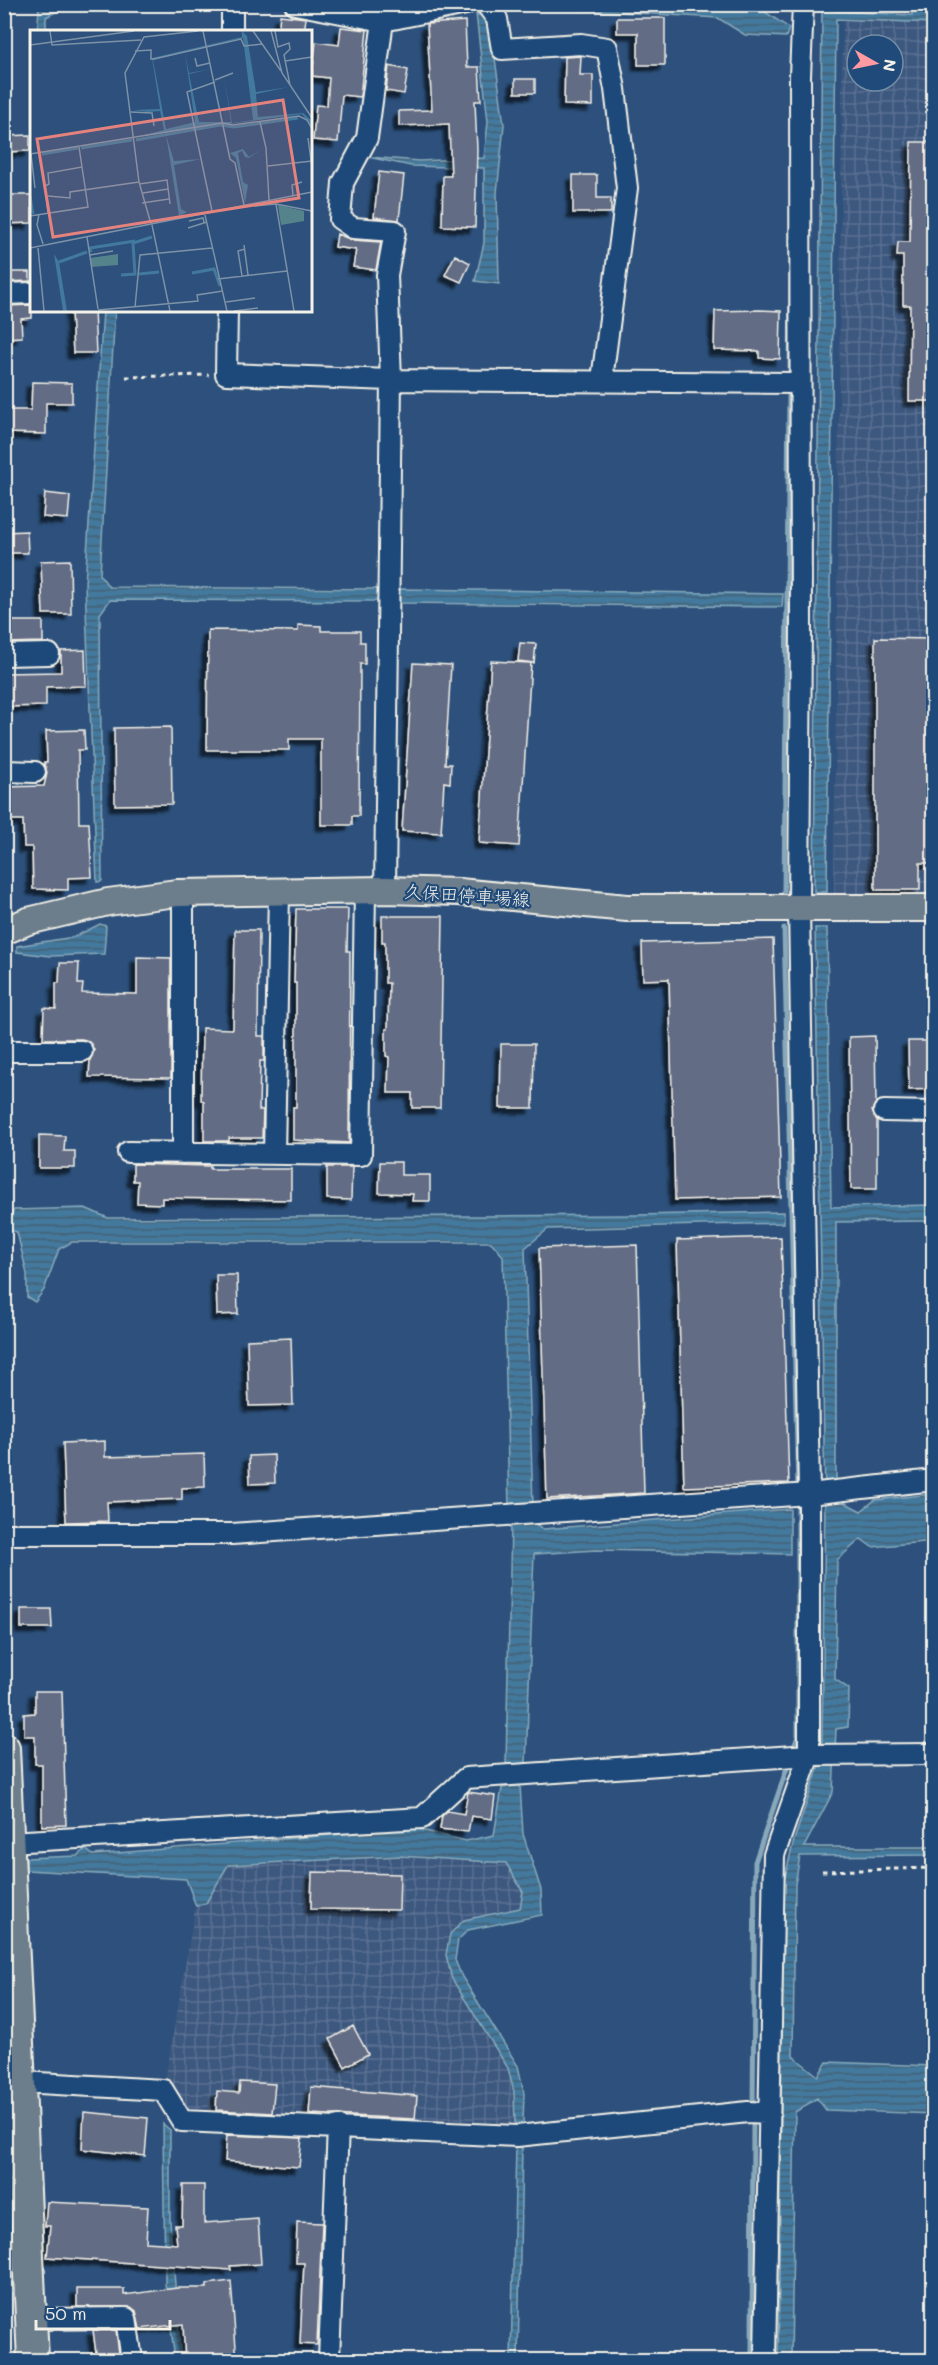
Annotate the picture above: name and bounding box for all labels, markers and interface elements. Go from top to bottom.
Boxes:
inset map [30,30,312,312]
north arrow [845,33,905,93]
text: N [879,58,902,73]
street label: 久保田停車場線 [403,879,531,911]
scale bar [36,2293,170,2331]
text: 50 m [45,2301,87,2325]

